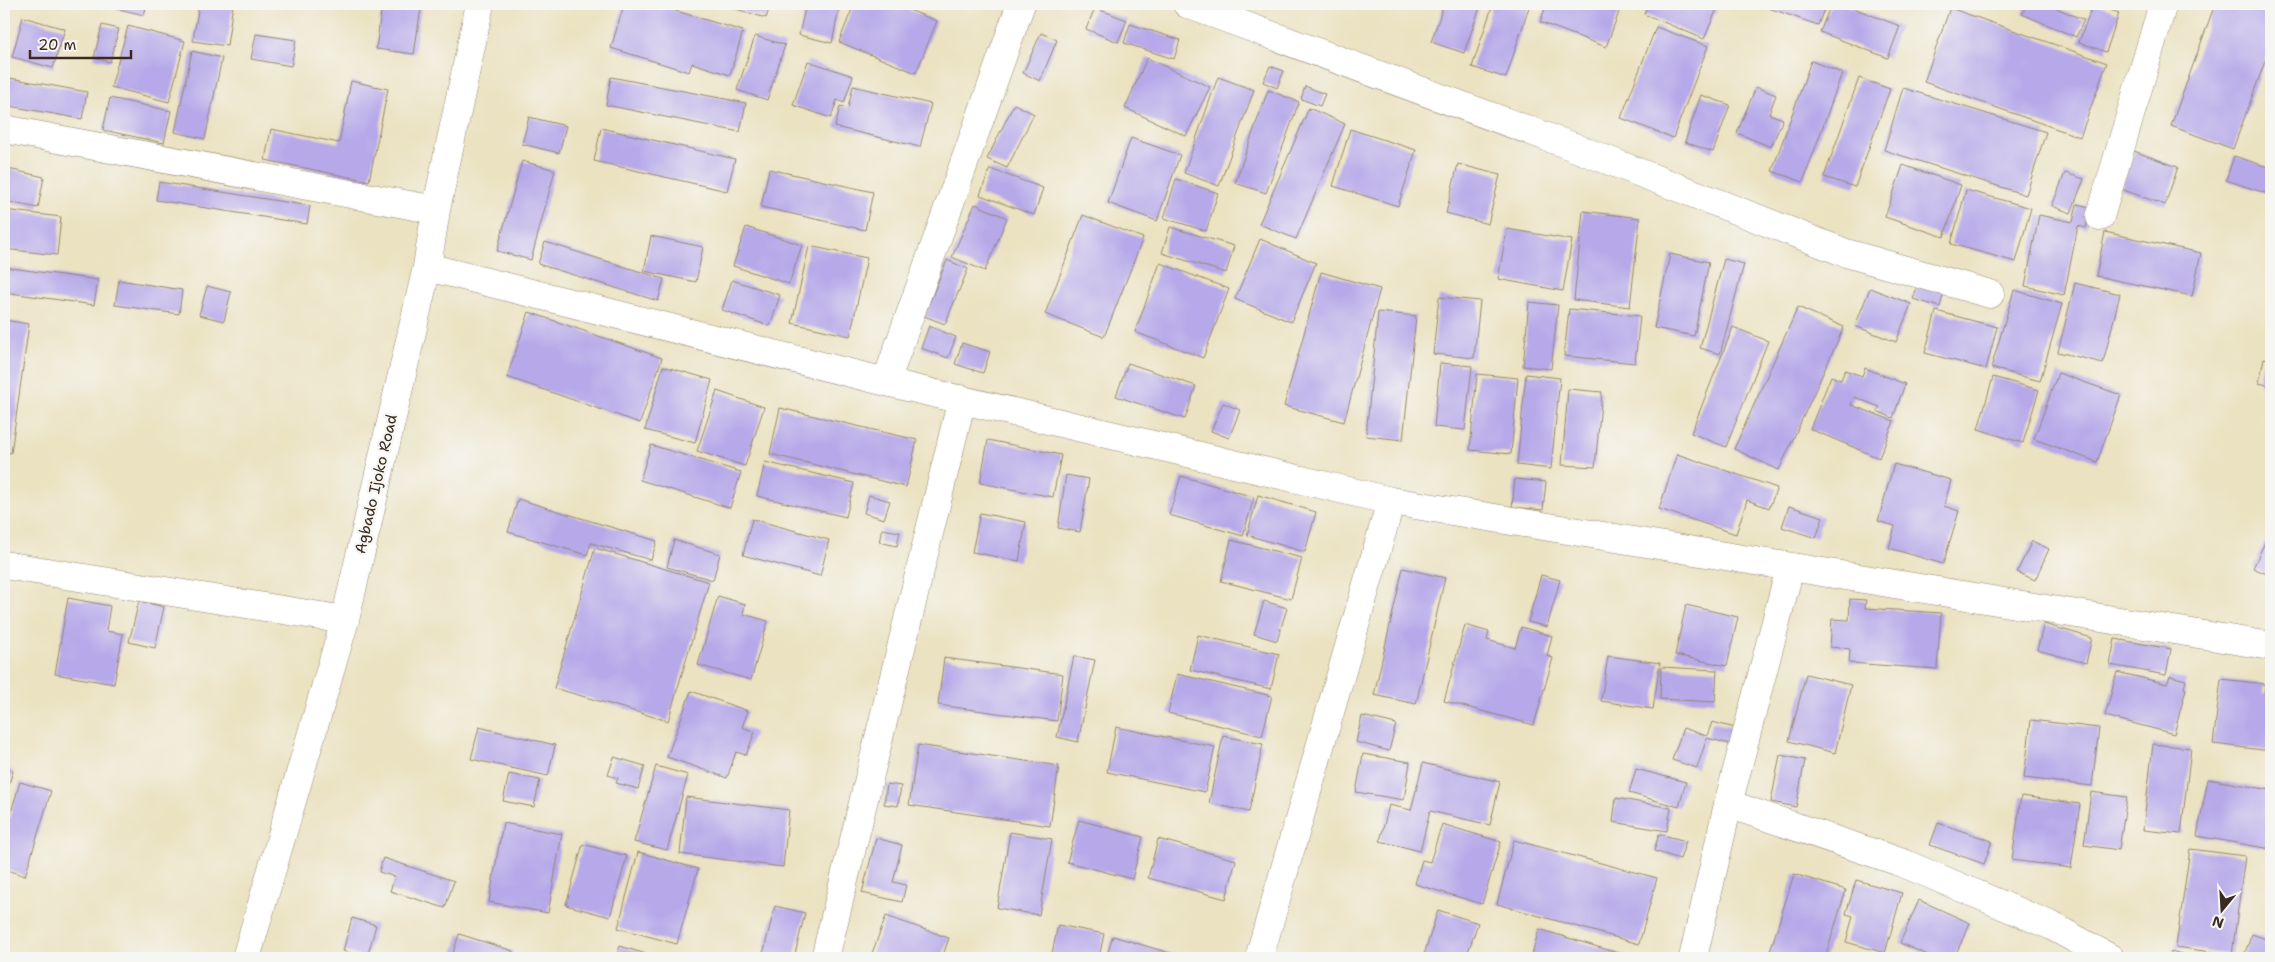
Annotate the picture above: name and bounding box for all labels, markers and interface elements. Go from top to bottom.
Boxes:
scale bar [30,28,131,60]
text: 20 m [38,35,77,55]
street label: Agbado Ijoko Road [350,412,402,556]
north arrow [2198,884,2248,934]
text: N [2210,912,2226,933]

